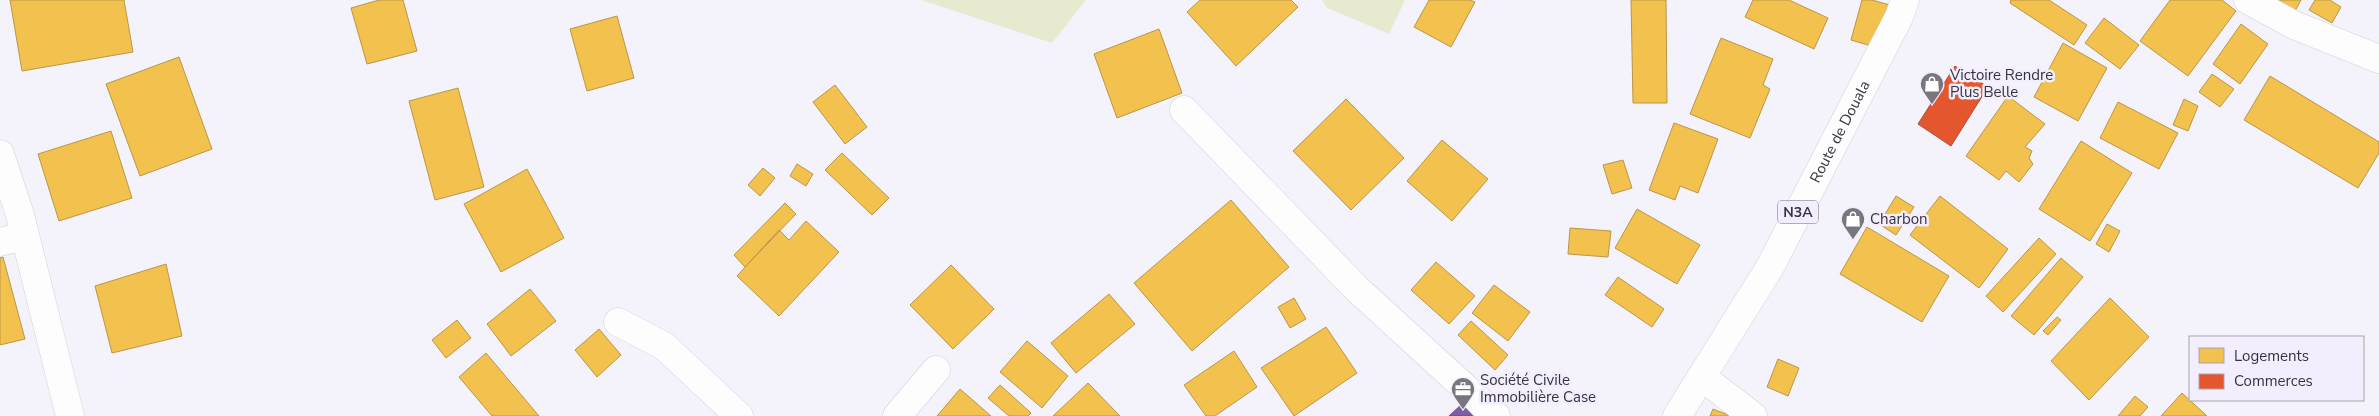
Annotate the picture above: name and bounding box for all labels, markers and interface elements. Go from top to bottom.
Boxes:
place label: Victoire Rendre Plus Belle [1949,65,2053,102]
shop icon: Victoire Rendre Plus Belle [1919,71,1945,105]
street label: Route de Douala [1805,77,1875,186]
road number: N3A [1778,200,1818,223]
shop icon: Charbon [1840,206,1866,240]
place label: Charbon [1870,209,1928,229]
legend [2189,336,2364,401]
text: Logements [2234,346,2309,366]
place label: Société Civile Immobilière Case [1480,370,1596,407]
text: Commerces [2234,371,2313,391]
office icon: Société Civile Immobilière Case [1450,376,1476,410]

